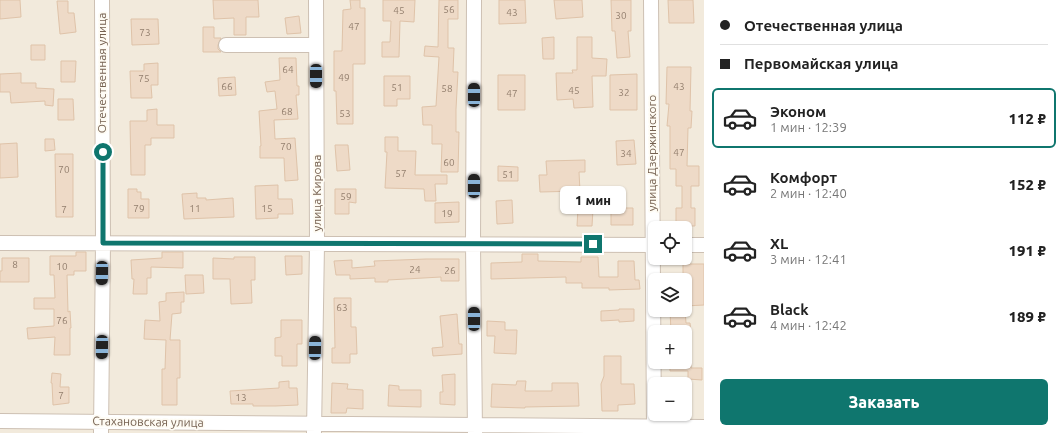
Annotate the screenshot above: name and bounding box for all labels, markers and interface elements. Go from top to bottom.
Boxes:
house number: 56 [443,4,455,15]
house number: 45 [393,5,405,16]
house number: 43 [506,7,518,18]
house number: 30 [615,10,627,21]
street label: Отечественная улица [95,13,108,133]
text: Отечественная улица [744,17,903,34]
house number: 47 [348,21,360,32]
house number: 73 [139,27,151,38]
text: Первомайская улица [744,55,899,72]
house number: 64 [282,64,294,75]
car [310,64,322,88]
house number: 49 [338,72,350,83]
house number: 75 [138,73,150,84]
house number: 66 [221,81,233,92]
house number: 43 [673,81,685,92]
house number: 51 [391,82,403,93]
house number: 58 [441,83,453,94]
car [468,83,480,107]
house number: 45 [568,85,580,96]
house number: 32 [618,87,630,98]
house number: 47 [506,88,518,99]
street label: улица Дзержинского [645,95,658,211]
icon: car [722,100,758,136]
text: Эконом [770,103,826,120]
house number: 68 [281,106,293,117]
house number: 53 [339,108,351,119]
text: 112 ₽ [1009,110,1046,127]
text: 1 мин · 12:39 [770,120,847,134]
house number: 70 [280,141,292,152]
route start [94,143,112,161]
house number: 47 [673,147,685,158]
house number: 34 [620,148,632,159]
street label: улица Кирова [310,155,323,231]
house number: 60 [443,157,455,168]
house number: 70 [58,164,70,175]
icon: car [722,166,758,202]
house number: 57 [395,168,407,179]
house number: 51 [502,169,514,180]
text: Комфорт [770,169,837,186]
car [468,174,480,198]
text: 152 ₽ [1009,176,1046,193]
callout: 1 мин [560,186,626,214]
text: 2 мин · 12:40 [770,186,847,200]
house number: 59 [340,191,352,202]
text: 1 мин [575,193,611,207]
house number: 79 [133,203,145,214]
house number: 11 [189,203,201,214]
house number: 15 [261,203,273,214]
house number: 7 [61,204,67,215]
house number: 19 [441,208,453,219]
map controls [648,221,692,421]
button: locate [648,221,692,265]
icon: car [722,232,758,268]
route end [584,235,602,253]
text: XL [770,235,788,252]
text: 191 ₽ [1009,242,1046,259]
text: 3 мин · 12:41 [770,252,847,266]
house number: 8 [12,259,18,270]
house number: 10 [56,261,68,272]
car [96,261,108,285]
house number: 24 [409,264,421,275]
house number: 26 [444,265,456,276]
button: layers [648,273,692,317]
icon: car [722,298,758,334]
text: Black [770,301,809,318]
house number: 63 [336,302,348,313]
car [468,307,480,331]
text: 189 ₽ [1009,308,1046,325]
house number: 76 [56,315,68,326]
text: 4 мин · 12:42 [770,318,847,332]
button: + [648,325,692,369]
car [96,335,108,359]
car [309,336,321,360]
button: − [648,377,692,421]
button: Заказать [720,379,1048,425]
house number: 7 [58,390,64,401]
house number: 13 [235,392,247,403]
street label: Стахановская улица [92,414,204,429]

